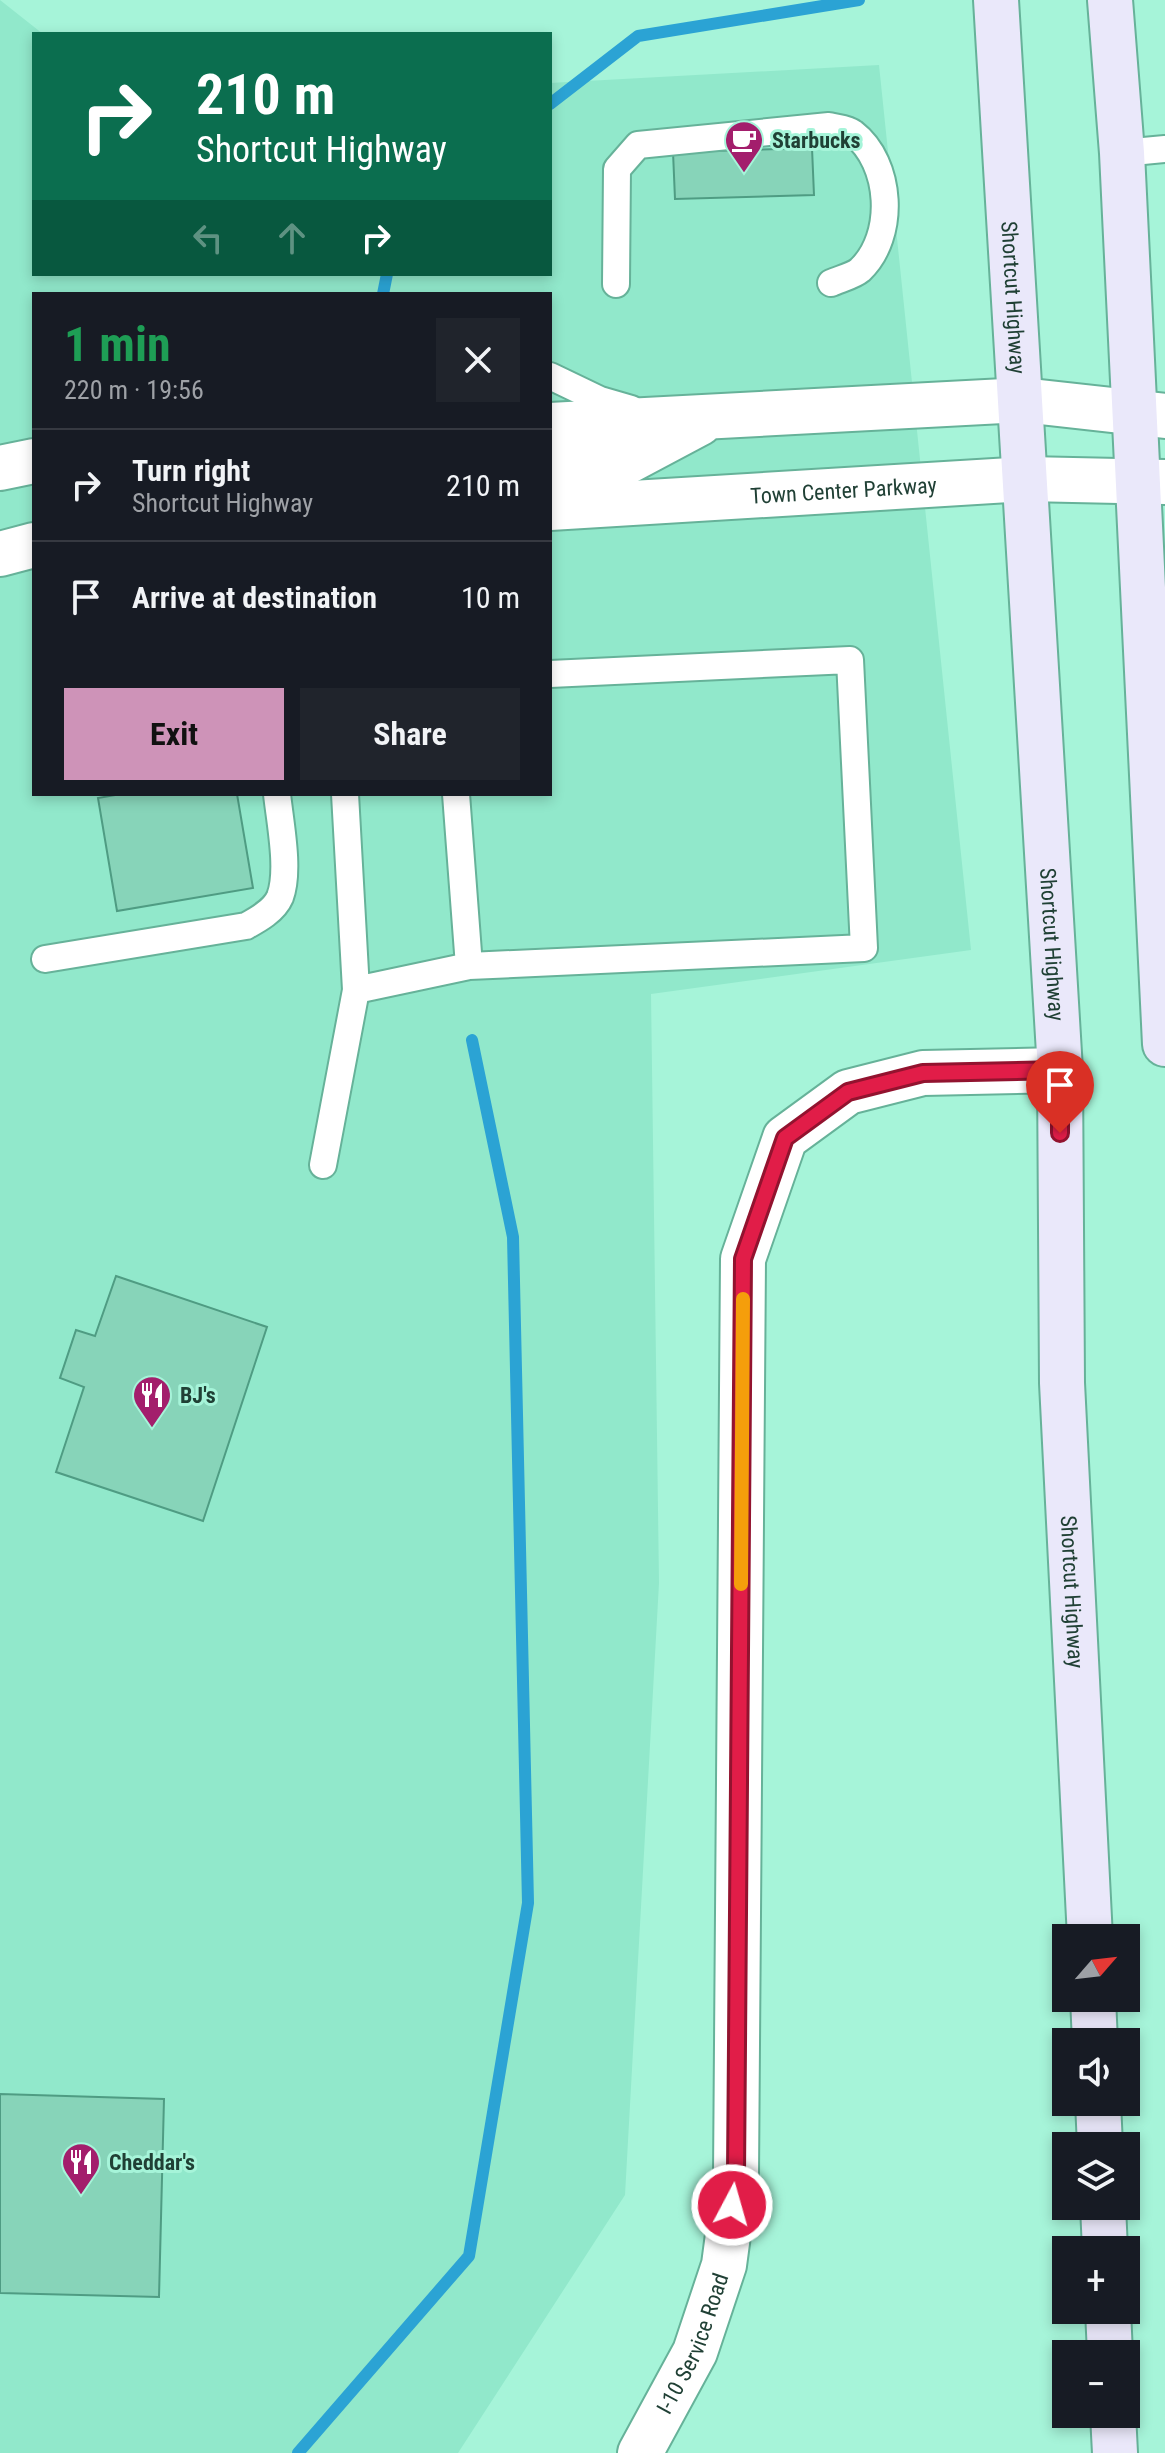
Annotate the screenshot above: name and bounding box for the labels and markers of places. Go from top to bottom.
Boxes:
cafe icon: Starbucks [723,119,765,174]
place label: Starbucks [772,128,861,153]
pin [1026,1051,1094,1133]
restaurant icon: BJ's [131,1374,173,1429]
place label: BJ's [180,1383,216,1408]
restaurant icon: Cheddar's [60,2141,102,2196]
place label: Cheddar's [109,2150,195,2175]

